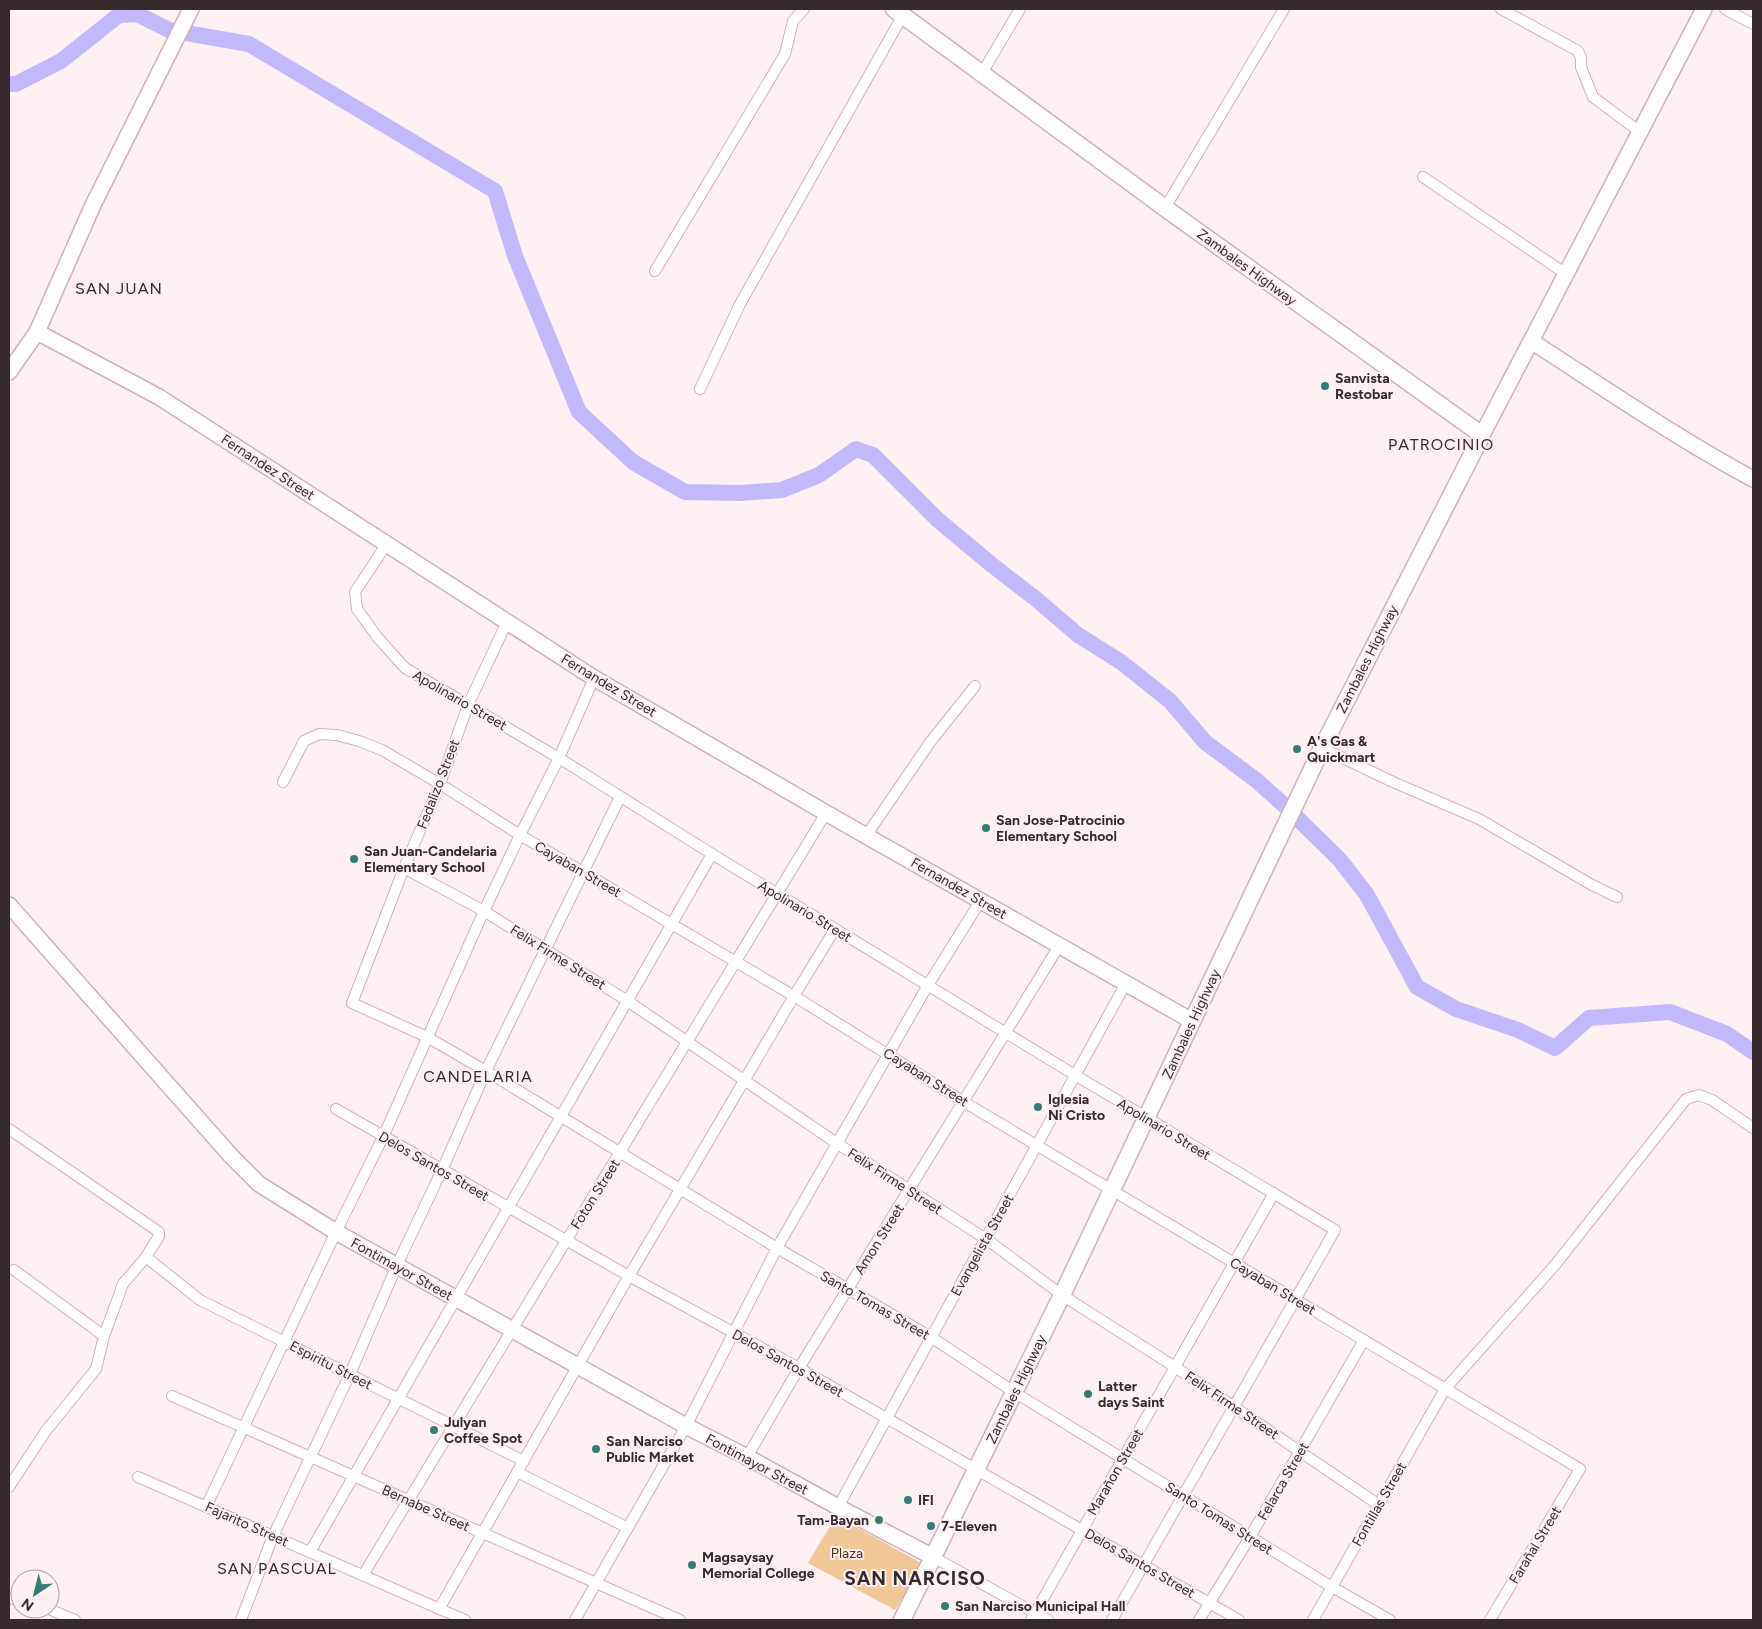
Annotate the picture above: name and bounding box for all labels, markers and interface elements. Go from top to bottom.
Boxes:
street label: Zambales Highway [1194,226,1300,310]
district label: SAN JUAN [75,279,163,298]
place label: Sanvista Restobar [1335,370,1394,403]
marker: Sanvista Restobar [1319,380,1331,392]
street label: Fernandez Street [218,431,318,504]
district label: PATROCINIO [1388,435,1494,454]
street label: Zambales Highway [1333,602,1402,716]
street label: Fernandez Street [558,650,659,721]
street label: Apolinario Street [410,667,510,734]
place label: A's Gas & Quickmart [1307,733,1376,766]
street label: Fedalizo Street [414,737,463,831]
marker: A's Gas & Quickmart [1291,743,1303,755]
place label: San Jose-Patrocinio Elementary School [996,812,1125,845]
marker: San Jose-Patrocinio Elementary School [980,822,992,834]
street label: Cayaban Street [531,838,624,901]
place label: San Juan-Candelaria Elementary School [364,843,497,876]
marker: San Juan-Candelaria Elementary School [348,853,360,865]
street label: Fernandez Street [908,854,1010,923]
street label: Apolinario Street [755,877,855,946]
street label: Felix Firme Street [507,921,609,994]
street label: Zambales Highway [1159,966,1225,1082]
street label: Cayaban Street [880,1044,971,1110]
district label: CANDELARIA [423,1067,533,1086]
place label: Iglesia Ni Cristo [1048,1091,1105,1124]
street label: Apolinario Street [1114,1095,1214,1164]
marker: Iglesia Ni Cristo [1032,1101,1044,1113]
street label: Delos Santos Street [376,1128,492,1205]
street label: Felix Firme Street [844,1144,945,1218]
street label: Foton Street [567,1156,624,1232]
street label: Evangelista Street [947,1191,1018,1299]
street label: Amon Street [851,1201,908,1278]
street label: Fontimayor Street [348,1234,456,1304]
street label: Cayaban Street [1227,1254,1319,1319]
street label: Santo Tomas Street [817,1267,933,1344]
street label: Delos Santos Street [729,1326,846,1401]
street label: Zambales Highway [983,1331,1050,1446]
street label: Espiritu Street [287,1337,375,1393]
street label: Felix Firme Street [1182,1368,1282,1443]
place label: Latter days Saint [1098,1378,1165,1411]
marker: Latter days Saint [1082,1388,1094,1400]
place label: Julyan Coffee Spot [444,1414,523,1447]
marker: Julyan Coffee Spot [428,1424,440,1436]
street label: Marañon Street [1084,1426,1147,1519]
street label: Fontimayor Street [703,1430,811,1499]
place label: San Narciso Public Market [606,1433,694,1466]
street label: Felarca Street [1254,1439,1313,1523]
marker: San Narciso Public Market [590,1443,602,1455]
street label: Fontillas Street [1348,1459,1410,1549]
street label: Santo Tomas Street [1162,1478,1276,1558]
street label: Bernabe Street [379,1481,472,1535]
place label: IFI [918,1492,934,1509]
marker: IFI [902,1494,914,1506]
street label: Fajarito Street [202,1498,291,1550]
street label: Farañal Street [1506,1503,1565,1587]
place label: Tam-Bayan [797,1512,869,1529]
marker: Tam-Bayan [873,1514,885,1526]
place label: 7-Eleven [941,1518,997,1535]
marker: 7-Eleven [925,1520,937,1532]
street label: Delos Santos Street [1082,1525,1198,1602]
park label: Plaza [831,1545,863,1562]
place label: Magsaysay Memorial College [702,1549,815,1582]
district label: SAN PASCUAL [217,1559,337,1578]
marker: Magsaysay Memorial College [686,1559,698,1571]
district label: SAN NARCISO [844,1567,986,1590]
north arrow [10,1569,60,1619]
text: N [19,1594,37,1614]
place label: San Narciso Municipal Hall [955,1598,1126,1615]
marker: San Narciso Municipal Hall [939,1600,951,1612]

